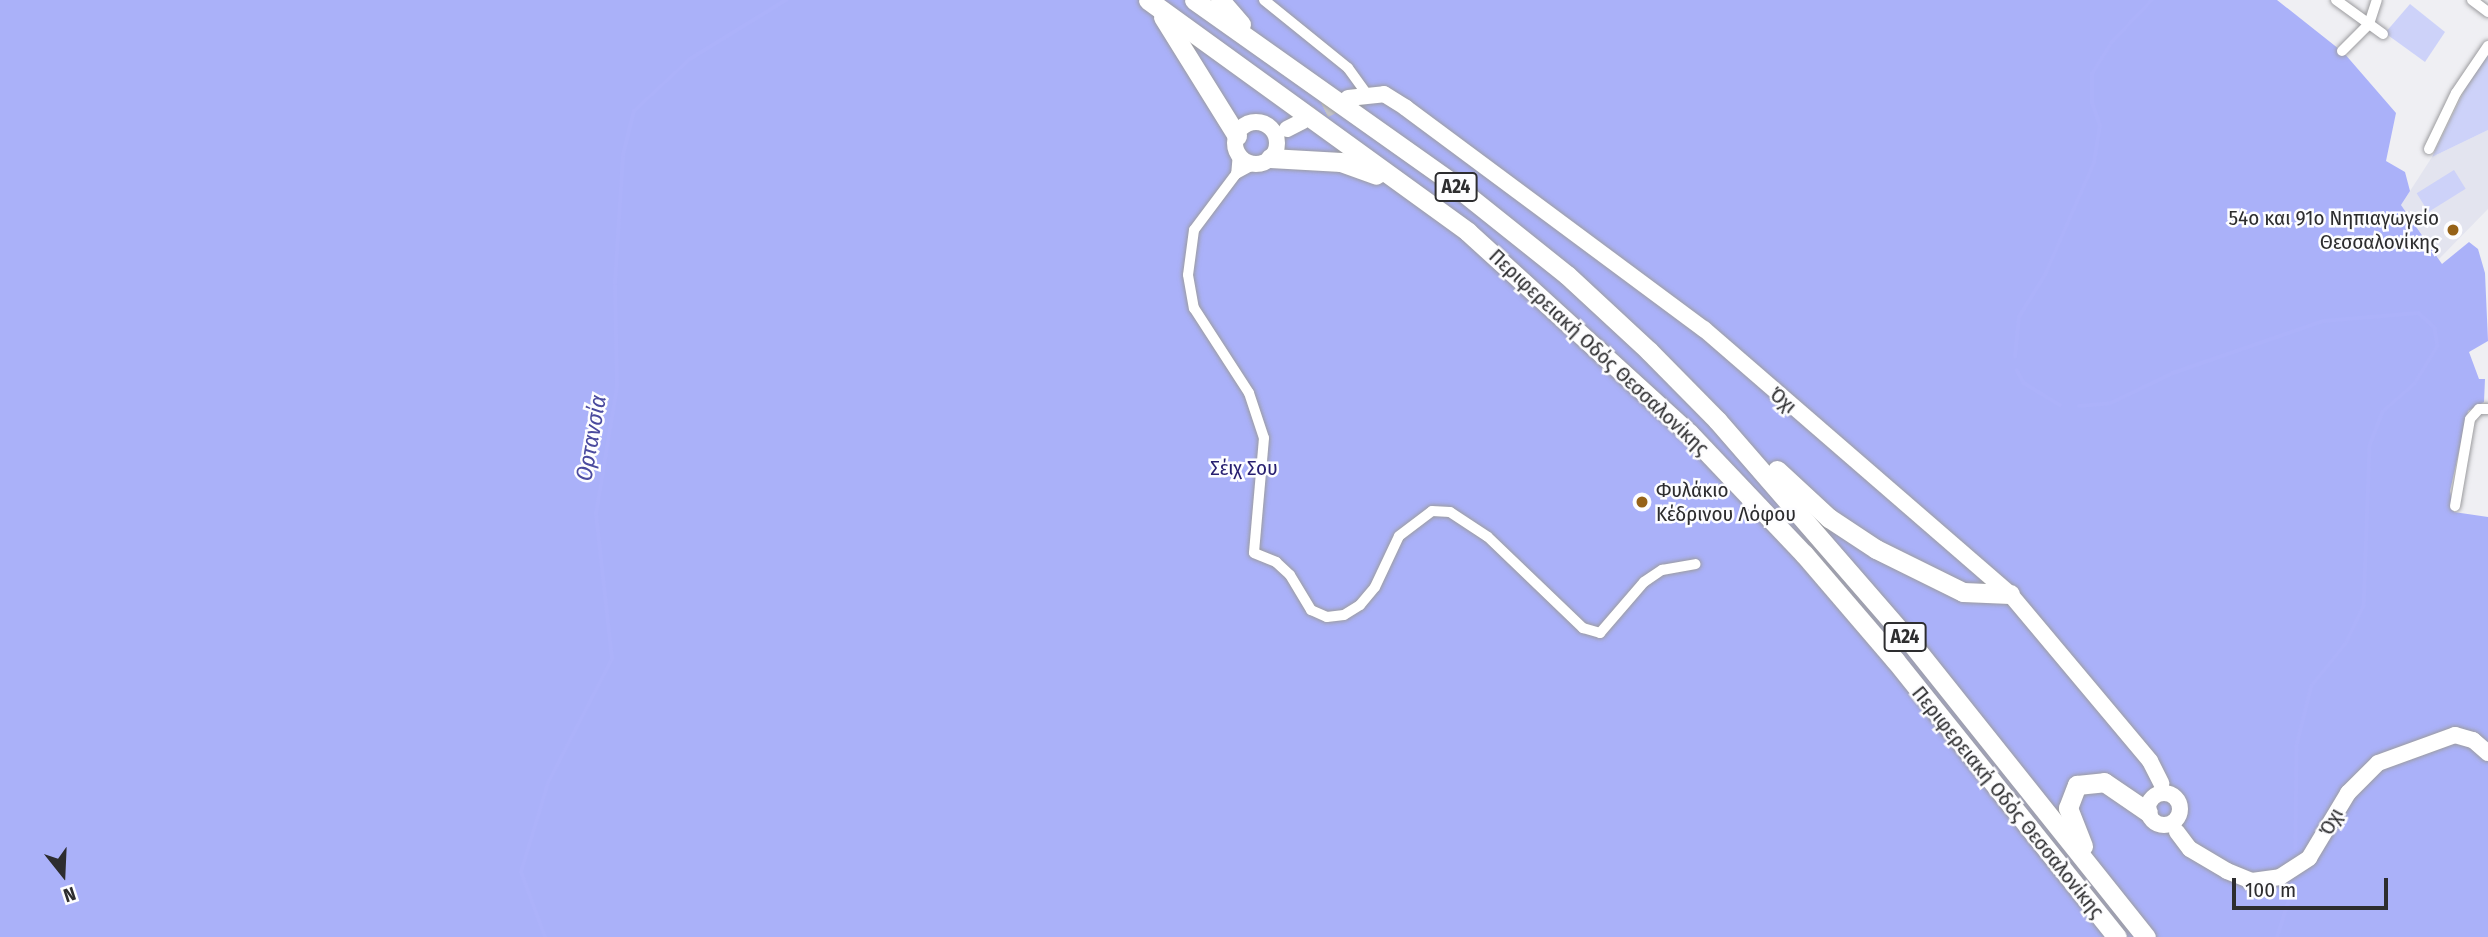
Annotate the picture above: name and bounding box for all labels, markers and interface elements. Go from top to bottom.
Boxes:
road number: Α24 [1433,172,1479,202]
place label: 54ο και 91ο Νηπιαγωγείο Θεσσαλονίκης [2228,205,2439,255]
marker: 54ο και 91ο Νηπιαγωγείο Θεσσαλονίκης [2445,222,2461,238]
street label: Περιφερειακή Οδός Θεσσαλονίκης [1484,243,1714,461]
street label: Όχι [1764,381,1802,419]
water label: Ορτανσία [570,393,612,483]
park label: Σέιχ Σου [1210,455,1278,481]
place label: Φυλάκιο Κέδρινου Λόφου [1656,477,1796,527]
marker: Φυλάκιο Κέδρινου Λόφου [1634,494,1650,510]
road number: Α24 [1882,622,1928,652]
street label: Περιφερειακή Οδός Θεσσαλονίκης [1907,681,2109,923]
street label: Όχι [2313,804,2349,840]
north arrow [28,839,98,909]
scale bar [2236,864,2392,908]
text: 100 m [2245,877,2296,903]
text: N [61,882,79,907]

